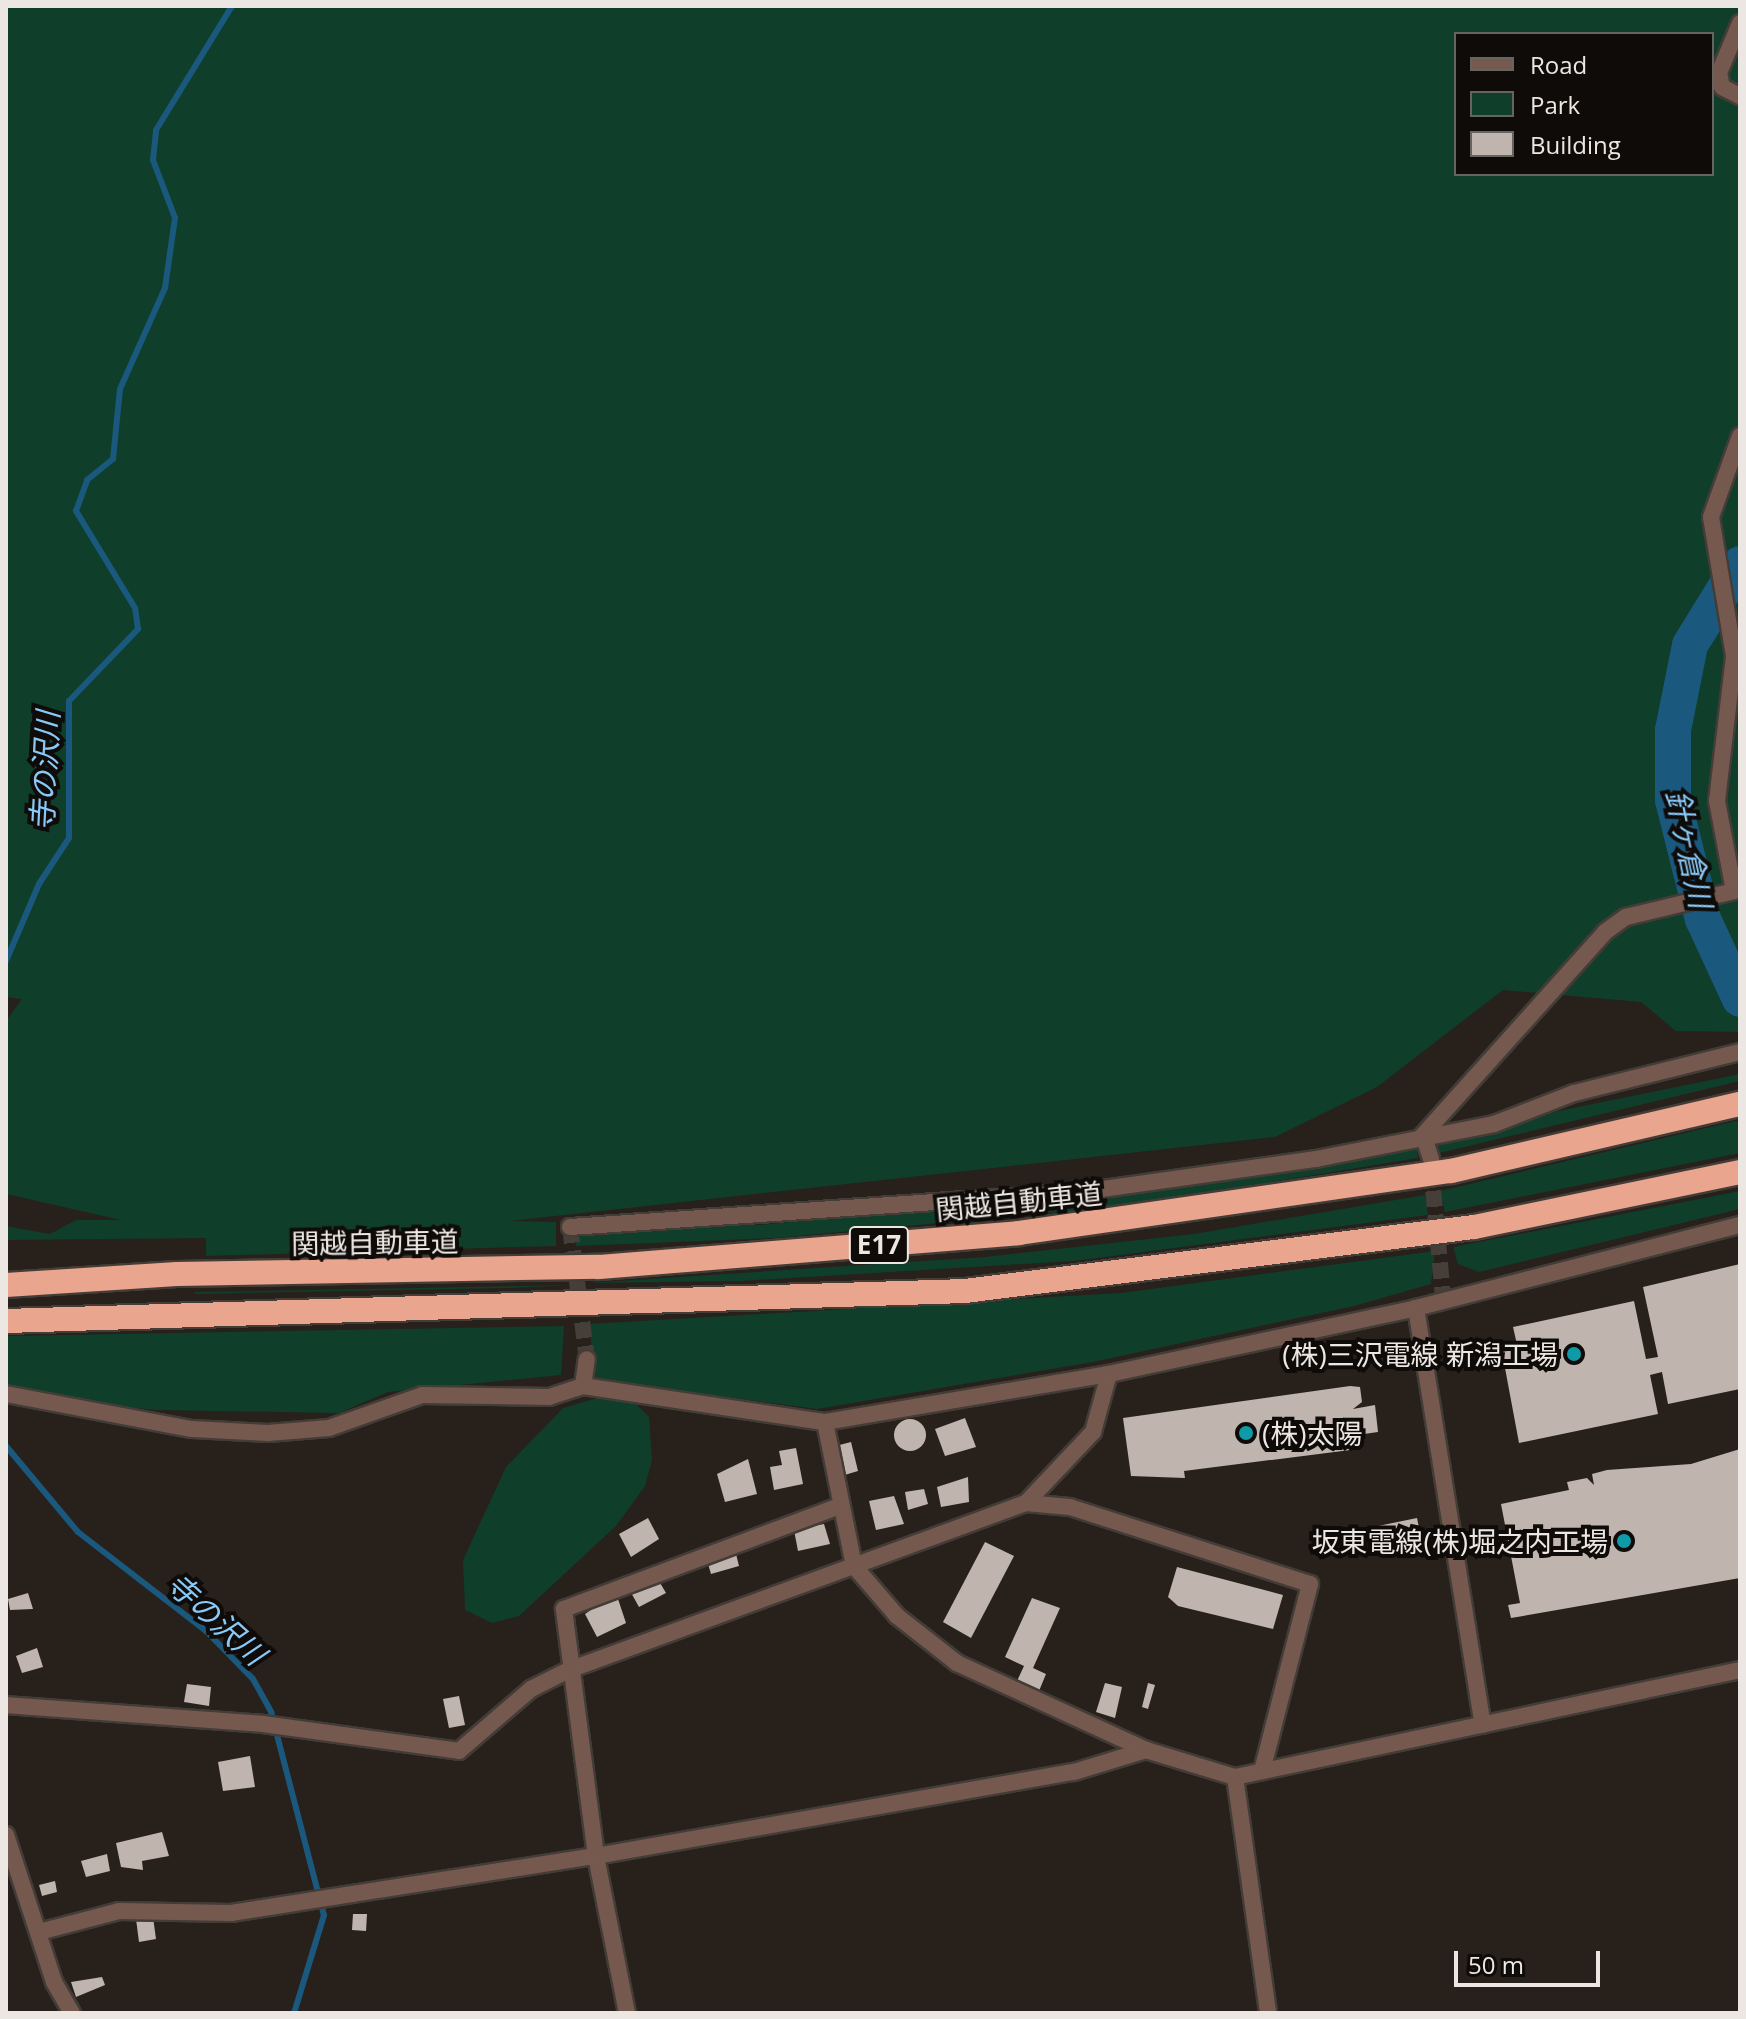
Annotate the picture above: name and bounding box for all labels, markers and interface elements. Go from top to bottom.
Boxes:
legend [1454,32,1714,176]
text: Road [1530,48,1587,81]
text: Park [1530,88,1580,121]
text: Building [1530,128,1621,161]
water label: 寺の沢川 [24,710,66,832]
water label: 針ヶ倉川 [1659,787,1719,911]
street label: 関越自動車道 [934,1176,1104,1226]
road number: E17 [847,1223,911,1267]
street label: 関越自動車道 [291,1224,459,1260]
place label: (株)三沢電線 新潟工場 [1282,1337,1558,1371]
marker: (株)三沢電線 新潟工場 [1565,1345,1583,1363]
place label: (株)太陽 [1262,1416,1363,1450]
marker: (株)太陽 [1237,1424,1255,1442]
place label: 坂東電線(株)堀之内工場 [1311,1524,1608,1558]
marker: 坂東電線(株)堀之内工場 [1615,1532,1633,1550]
water label: 寺の沢川 [159,1565,273,1673]
scale bar [1458,1935,1604,1985]
text: 50 m [1468,1948,1524,1981]

